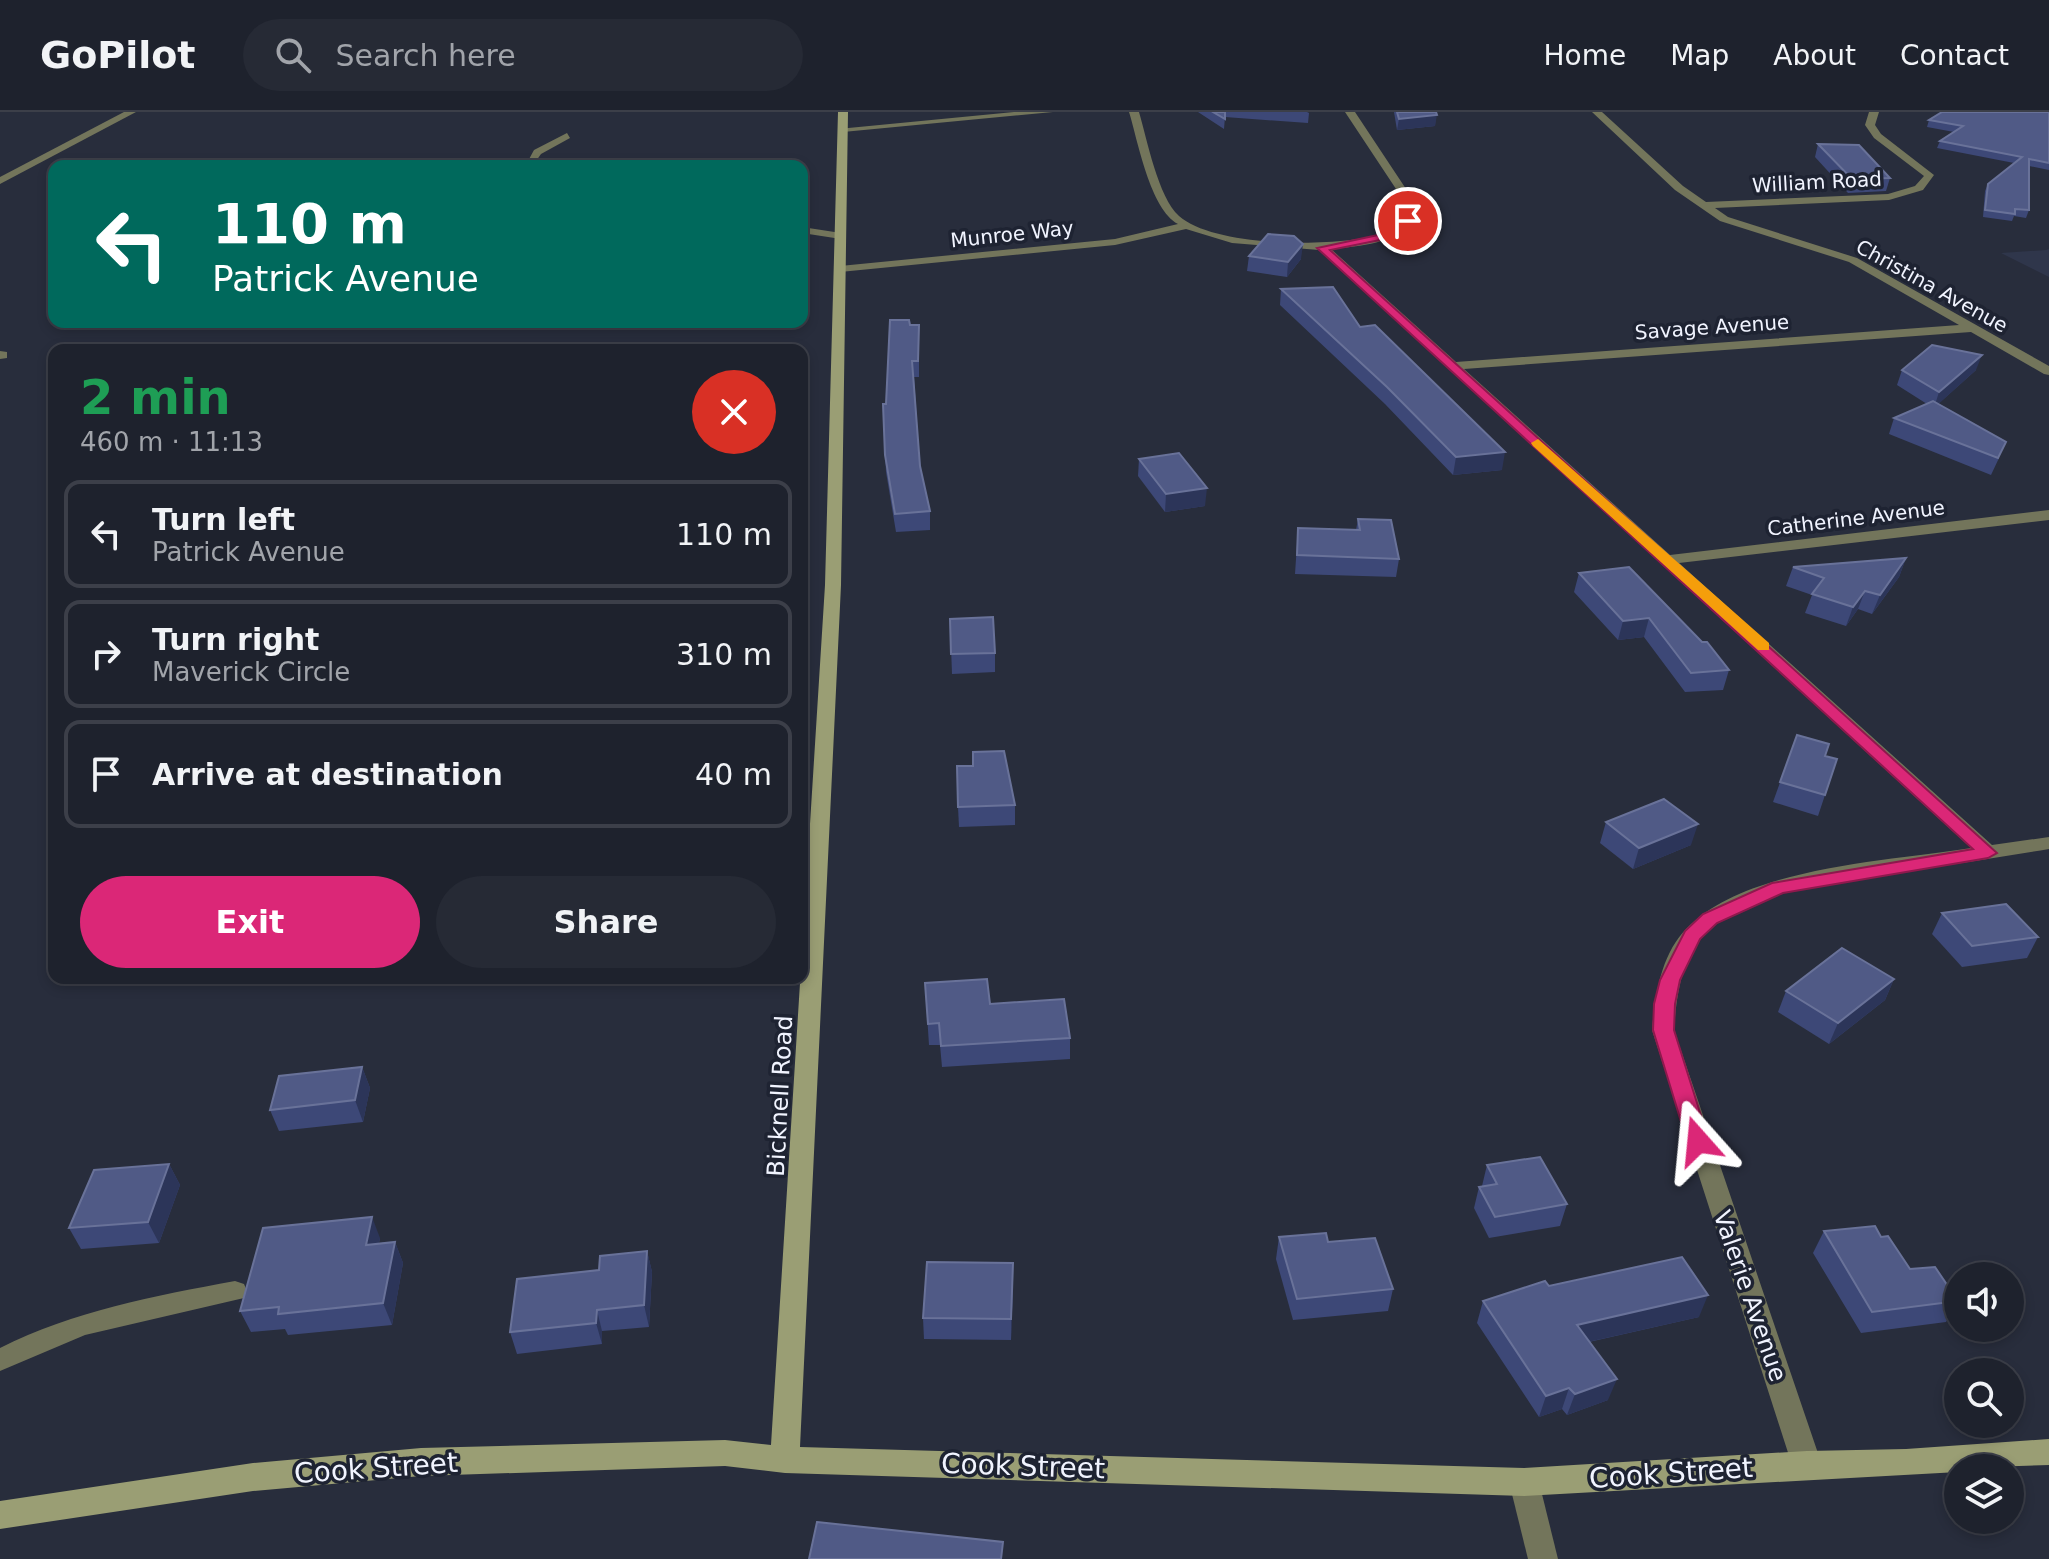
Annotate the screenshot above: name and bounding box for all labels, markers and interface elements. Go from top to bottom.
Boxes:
search box [243,19,803,91]
text: GoPilot [40,33,195,77]
icon: search [271,33,315,77]
text: Search here [335,38,516,73]
text: Home [1543,39,1626,72]
text: Map [1670,39,1729,72]
text: About [1773,39,1856,72]
text: Contact [1900,39,2009,72]
street label: William Road [1752,167,1882,197]
pin [1374,187,1442,255]
text: 110 m [212,191,407,256]
icon: left [80,192,184,296]
icon: arrive [1386,199,1430,243]
street label: Munroe Way [949,216,1075,252]
street label: Christina Avenue [1852,234,2012,338]
text: Patrick Avenue [212,258,479,299]
street label: Savage Avenue [1634,310,1790,344]
text: 2 min [80,369,231,425]
button: close [692,370,776,454]
text: 460 m · 11:13 [80,427,263,457]
street label: Catherine Avenue [1766,495,1946,541]
text: Turn left [152,502,295,537]
icon: left [84,512,128,556]
text: 110 m [676,517,772,552]
text: Patrick Avenue [152,537,345,567]
text: Turn right [152,622,319,657]
icon: right [84,632,128,676]
text: 310 m [676,637,772,672]
text: Maverick Circle [152,657,350,687]
icon: arrive [84,752,128,796]
text: Arrive at destination [152,757,503,792]
text: 40 m [695,757,772,792]
button: Exit [80,876,420,968]
button: Share [436,876,776,968]
street label: Bicknell Road [762,1015,798,1177]
position arrow [1656,1099,1740,1183]
street label: Valerie Avenue [1708,1207,1792,1385]
map controls [1944,1262,2024,1534]
button: sound [1944,1262,2024,1342]
button: search [1944,1358,2024,1438]
street label: Cook Street [293,1446,459,1490]
street label: Cook Street [940,1447,1106,1485]
street label: Cook Street [1588,1451,1754,1495]
button: layers [1944,1454,2024,1534]

